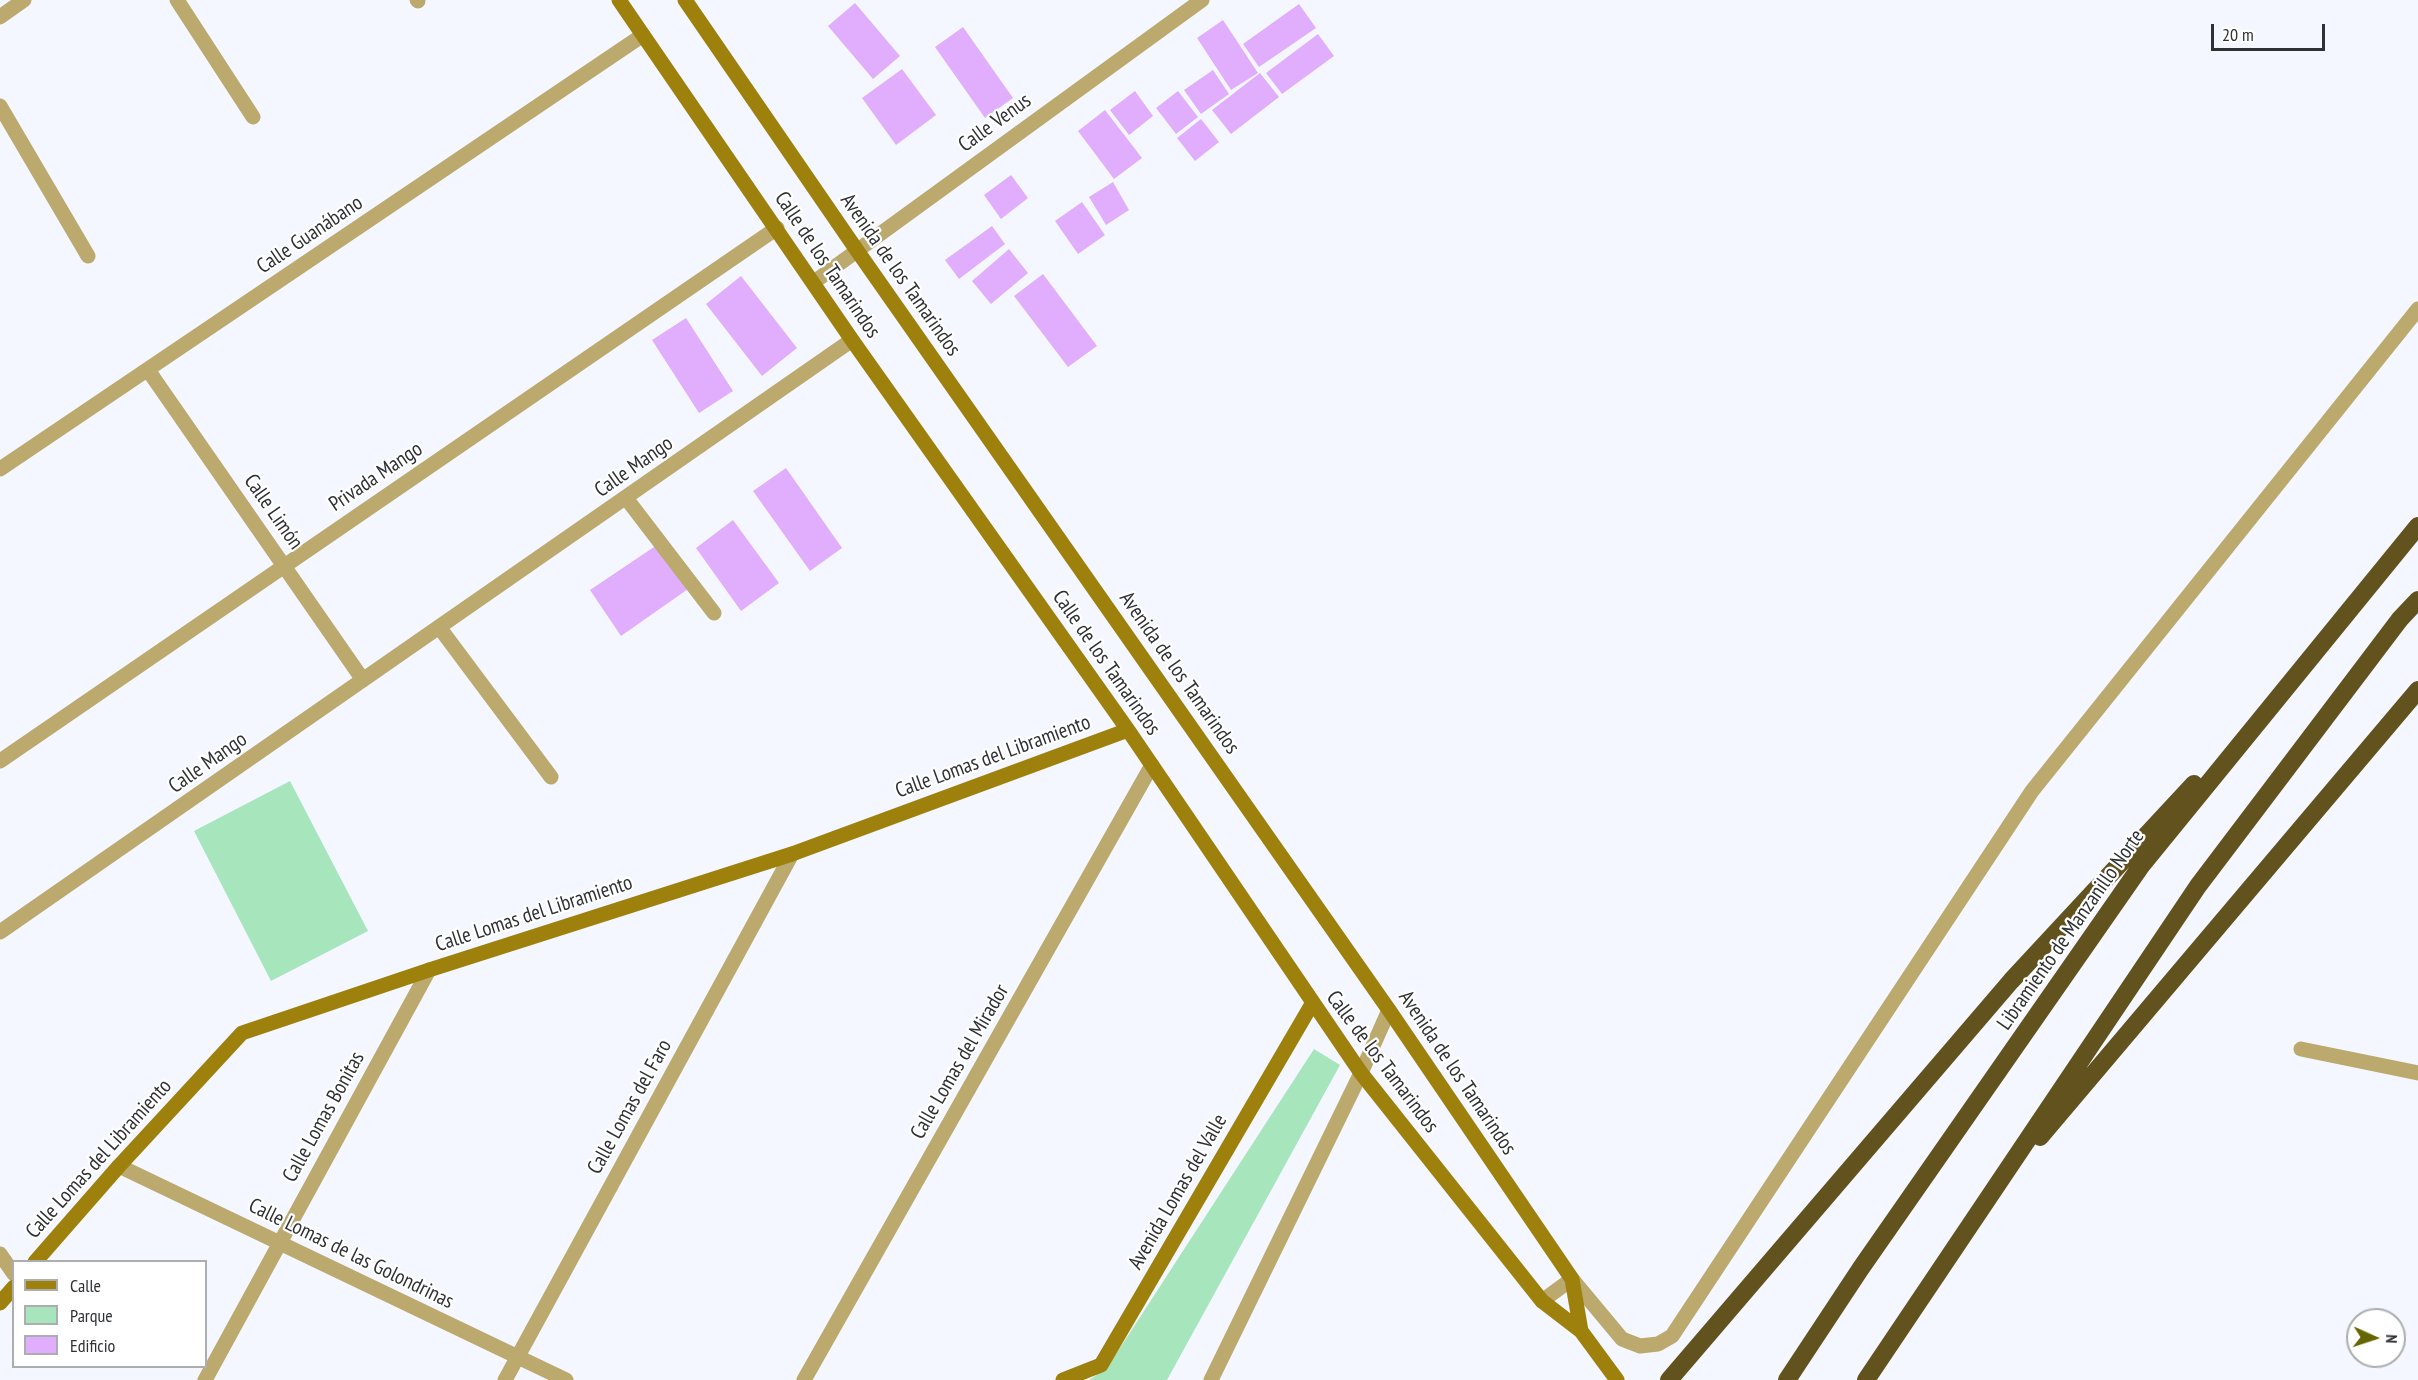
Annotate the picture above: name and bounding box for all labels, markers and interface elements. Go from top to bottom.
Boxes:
scale bar [2214,12,2328,50]
text: 20 m [2222,23,2254,46]
street label: Calle Venus [954,88,1036,158]
street label: Calle de los Tamarindos [769,187,885,343]
street label: Avenida de los Tamarindos [834,189,966,361]
street label: Calle Guanábano [252,190,368,280]
street label: Calle Mango [590,431,678,503]
street label: Privada Mango [325,437,427,517]
street label: Calle Limón [238,470,308,554]
street label: Calle de los Tamarindos [1047,586,1165,740]
street label: Avenida de los Tamarindos [1113,587,1245,759]
street label: Calle Lomas del Libramiento [892,710,1094,804]
street label: Calle Mango [164,727,252,799]
street label: Libramiento de Manzanillo Norte [1992,825,2150,1035]
street label: Calle Lomas del Libramiento [432,870,636,958]
street label: Calle Lomas del Mirador [906,980,1014,1144]
street label: Calle de los Tamarindos [1320,986,1444,1138]
street label: Avenida de los Tamarindos [1393,986,1521,1160]
street label: Calle Lomas del Faro [583,1035,677,1179]
street label: Calle Lomas Bonitas [278,1047,370,1187]
street label: Calle Lomas del Libramiento [21,1074,177,1244]
street label: Avenida Lomas del Valle [1123,1110,1233,1274]
street label: Calle Lomas de las Golondrinas [244,1193,458,1315]
legend [12,1260,207,1368]
text: Calle [70,1274,101,1297]
text: Parque [70,1304,113,1327]
north arrow [2346,1308,2406,1368]
text: Edificio [70,1334,115,1357]
text: N [2382,1334,2402,1344]

